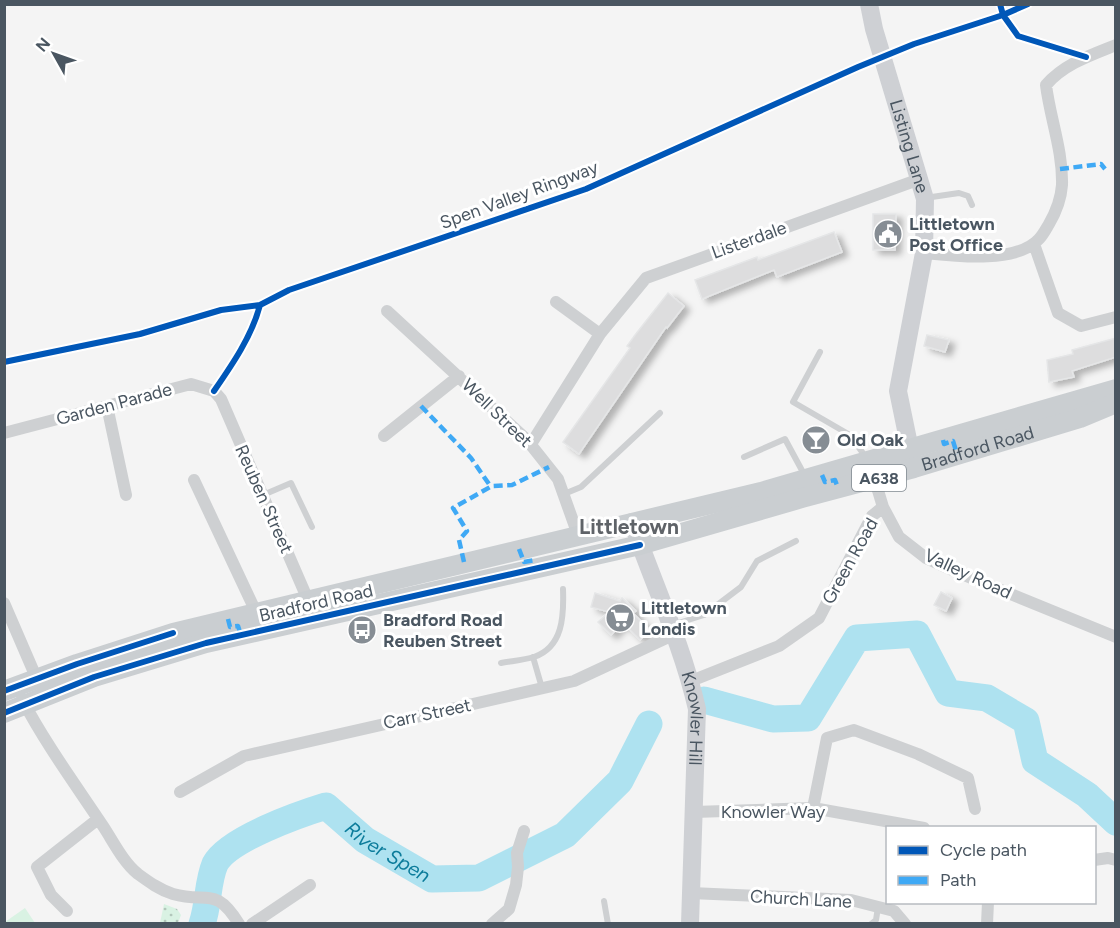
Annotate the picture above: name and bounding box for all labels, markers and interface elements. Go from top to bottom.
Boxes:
north arrow [24,24,84,84]
text: N [32,34,54,56]
street label: Listing Lane [885,97,934,196]
street label: Spen Valley Ringway [437,156,602,234]
place label: Littletown Post Office [909,213,1003,256]
street label: Listerdale [709,216,790,264]
public building icon: Littletown Post Office [872,218,904,250]
street label: Well Street [457,374,537,452]
street label: Garden Parade [54,378,174,430]
street label: Bradford Road [919,422,1037,476]
bar icon: Old Oak [800,424,832,456]
place label: Old Oak [837,429,904,451]
street label: Reuben Street [230,441,298,557]
road number: A638 [852,465,906,491]
district label: Littletown [579,514,679,539]
street label: Green Road [817,514,883,608]
street label: Valley Road [921,544,1015,604]
street label: Bradford Road [257,579,375,627]
place label: Littletown Londis [641,597,727,640]
supermarket icon: Littletown Londis [604,602,636,634]
place label: Bradford Road Reuben Street [383,609,503,652]
bus stop icon: Bradford Road Reuben Street [346,614,378,646]
street label: Knowler Hill [676,668,709,766]
street label: Carr Street [381,694,473,734]
street label: Knowler Way [721,801,826,823]
water label: River Spen [340,816,435,888]
legend [886,826,1096,904]
text: Cycle path [940,839,1027,861]
text: Path [940,869,976,891]
street label: Church Lane [750,885,853,913]

